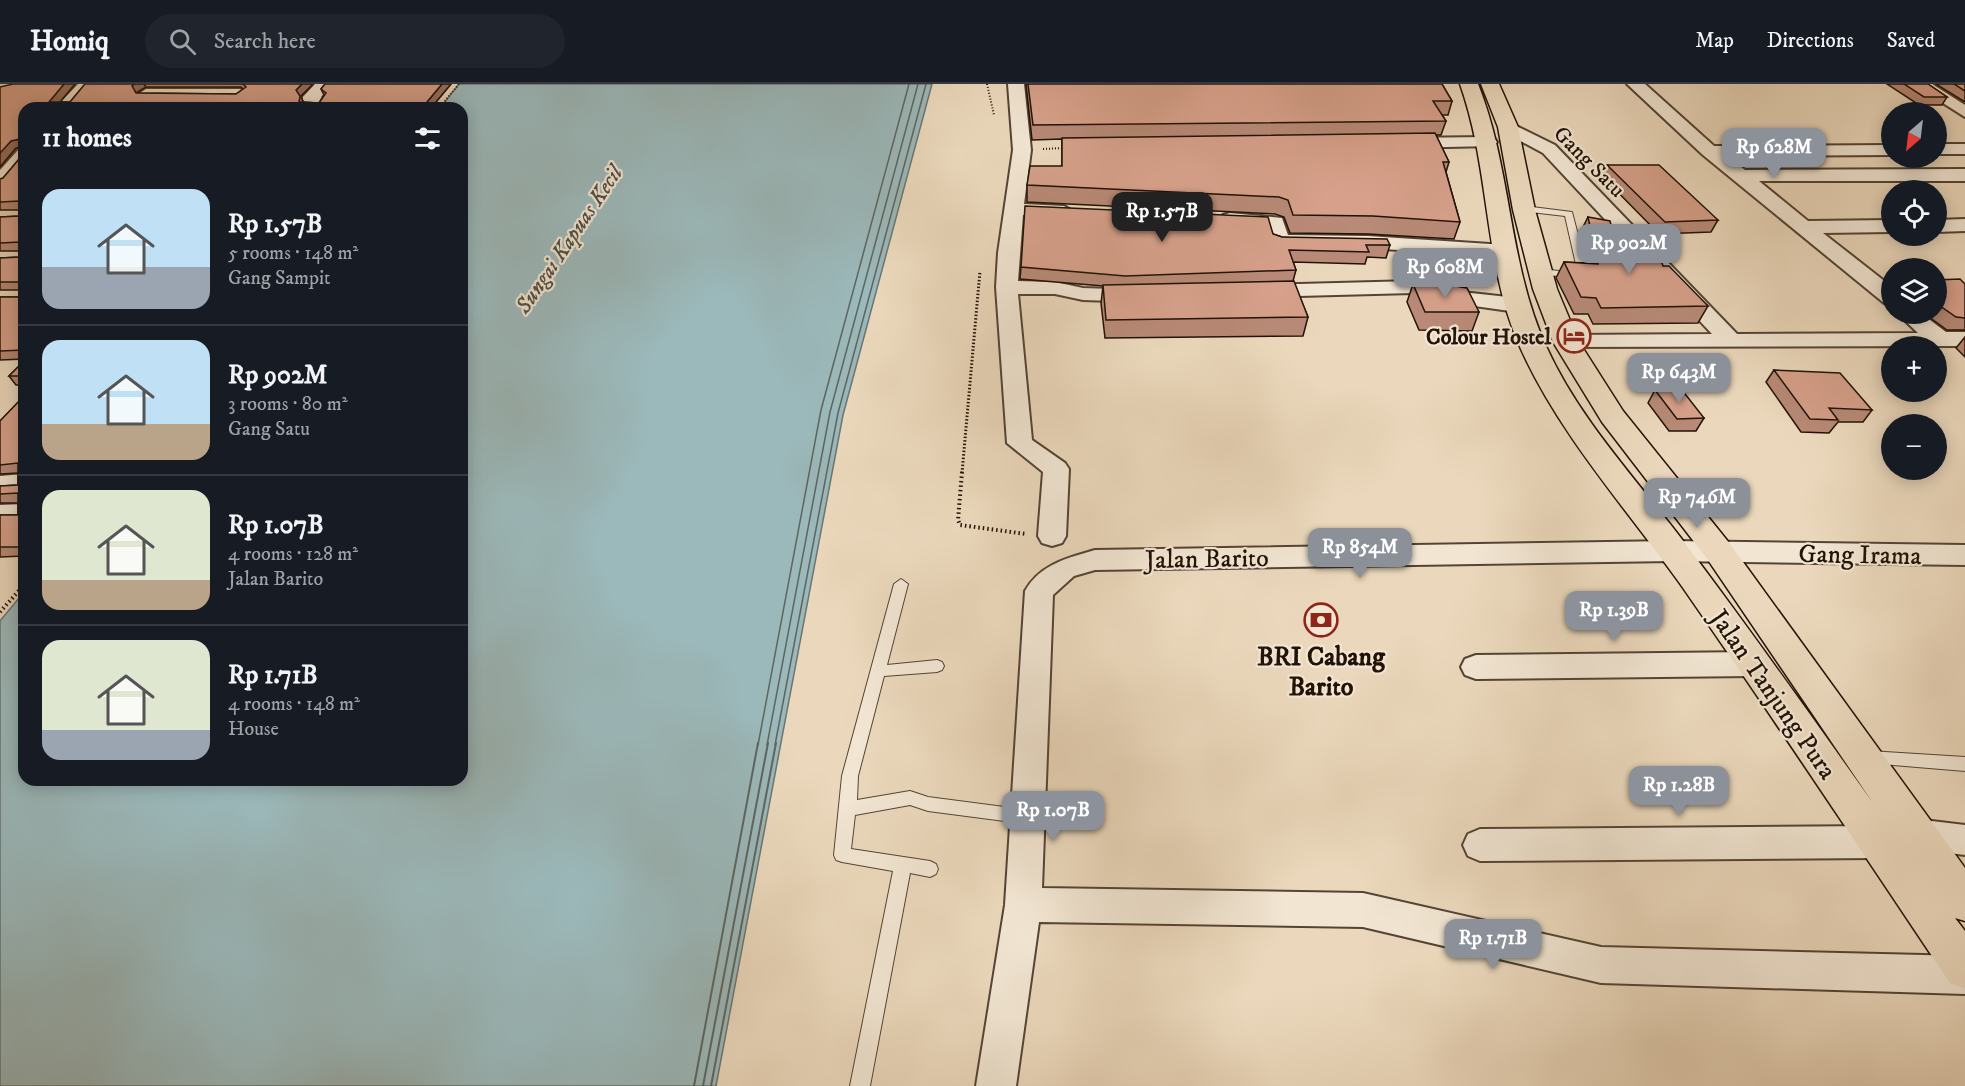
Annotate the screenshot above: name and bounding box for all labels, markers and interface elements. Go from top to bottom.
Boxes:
search box [145,14,565,68]
text: Homiq [30,24,109,59]
icon: search [166,25,199,58]
text: Search here [214,28,316,55]
text: Map [1695,28,1734,54]
text: Directions [1767,28,1854,54]
text: Saved [1887,28,1935,54]
north arrow [1881,102,1947,168]
map controls [1881,102,1947,480]
street label: Gang Satu [1548,121,1630,203]
text: 11 homes [42,122,132,155]
icon: filters [411,122,444,155]
pin: Rp 628M [1719,128,1829,179]
text: Rp 628M [1736,135,1812,160]
water label: Sungai Kapuas Kecil [509,159,630,320]
button: locate [1881,180,1947,246]
pin: Rp 1.57B [1100,192,1224,243]
text: Rp 1.57B [1126,199,1198,224]
text: Rp 1.57B [228,208,322,241]
icon: home [90,213,162,285]
pin: Rp 902M [1574,224,1684,275]
text: Rp 902M [1591,231,1667,256]
text: 5 rooms · 148 m² [228,241,358,266]
pin: Rp 608M [1390,248,1500,299]
text: Rp 608M [1406,255,1484,280]
button: layers [1881,258,1947,324]
text: Gang Sampit [228,266,331,291]
hotel icon: Colour Hostel [1556,318,1592,354]
place label: Colour Hostel [1426,324,1551,351]
button: + [1881,336,1947,402]
pin: Rp 643M [1624,353,1734,404]
text: Rp 902M [228,359,327,392]
text: Rp 643M [1641,360,1717,385]
icon: home [90,364,162,436]
text: 3 rooms · 80 m² [228,392,348,417]
button: − [1881,414,1947,480]
text: Gang Satu [228,417,310,442]
pin: Rp 746M [1642,478,1752,529]
text: Rp 746M [1658,485,1736,510]
text: Rp 1.07B [228,509,324,542]
icon: home [90,514,162,586]
pin: Rp 854M [1305,528,1415,579]
text: Rp 854M [1322,535,1398,560]
street label: Gang Irama [1798,538,1922,573]
text: 4 rooms · 128 m² [228,542,358,567]
street label: Jalan Barito [1143,542,1269,577]
text: Jalan Barito [228,567,323,592]
pin: Rp 1.39B [1552,591,1676,642]
text: Rp 1.39B [1579,598,1649,623]
bank icon: BRI Cabang Barito [1303,602,1339,638]
street label: Jalan Tanjung Pura [1701,602,1844,786]
place label: BRI Cabang Barito [1257,641,1386,704]
text: Rp 1.71B [228,659,318,692]
icon: home [90,664,162,736]
text: 4 rooms · 148 m² [228,692,360,717]
text: House [228,717,279,742]
pin: Rp 1.28B [1617,766,1741,817]
text: Rp 1.28B [1643,773,1715,798]
pin: Rp 1.07B [991,791,1115,842]
text: Rp 1.07B [1016,798,1090,823]
pin: Rp 1.71B [1431,919,1555,970]
text: Rp 1.71B [1458,926,1528,951]

